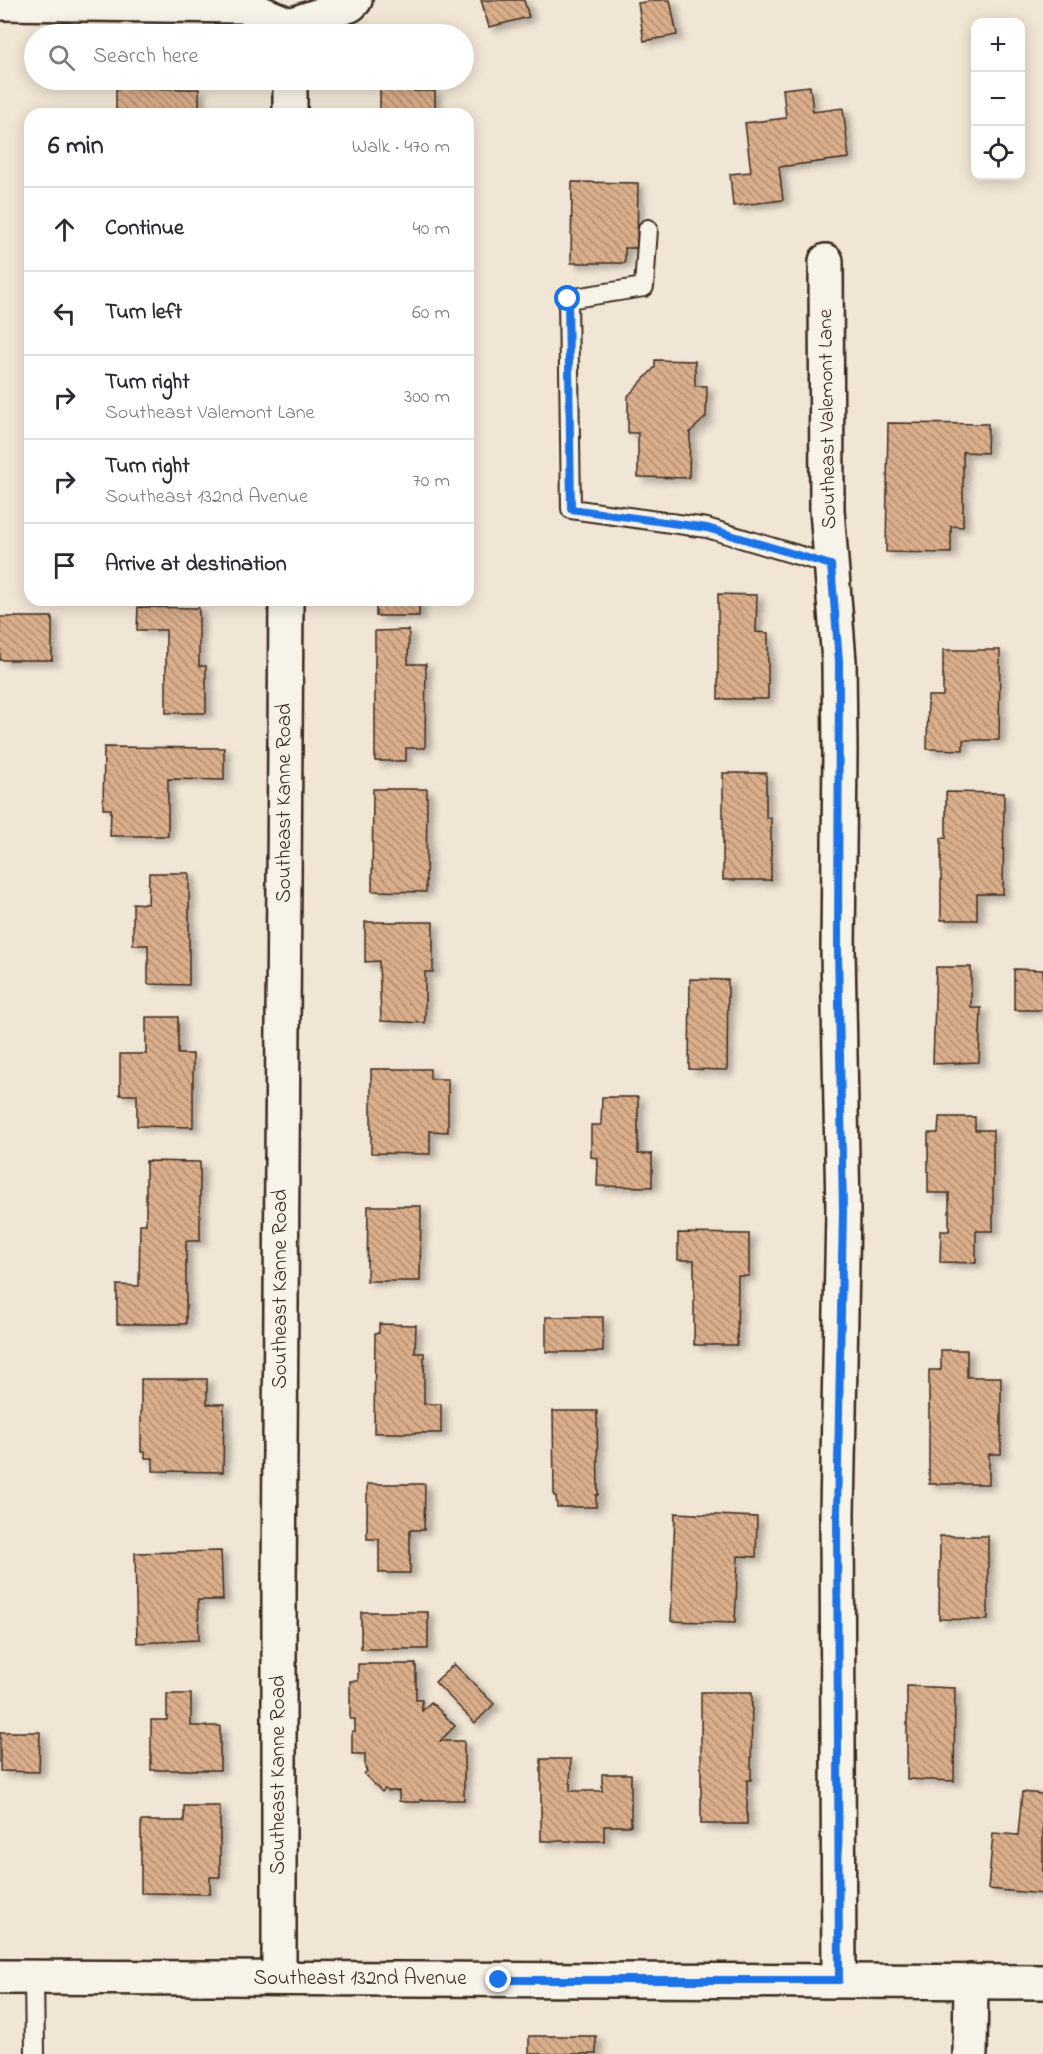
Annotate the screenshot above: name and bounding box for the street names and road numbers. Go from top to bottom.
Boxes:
street label: Southeast Valemont Lane [811,308,845,529]
street label: Southeast Kanne Road [270,703,300,903]
street label: Southeast Kanne Road [266,1189,296,1389]
street label: Southeast Kanne Road [264,1675,294,1875]
street label: Southeast 132nd Avenue [253,1964,467,1994]

